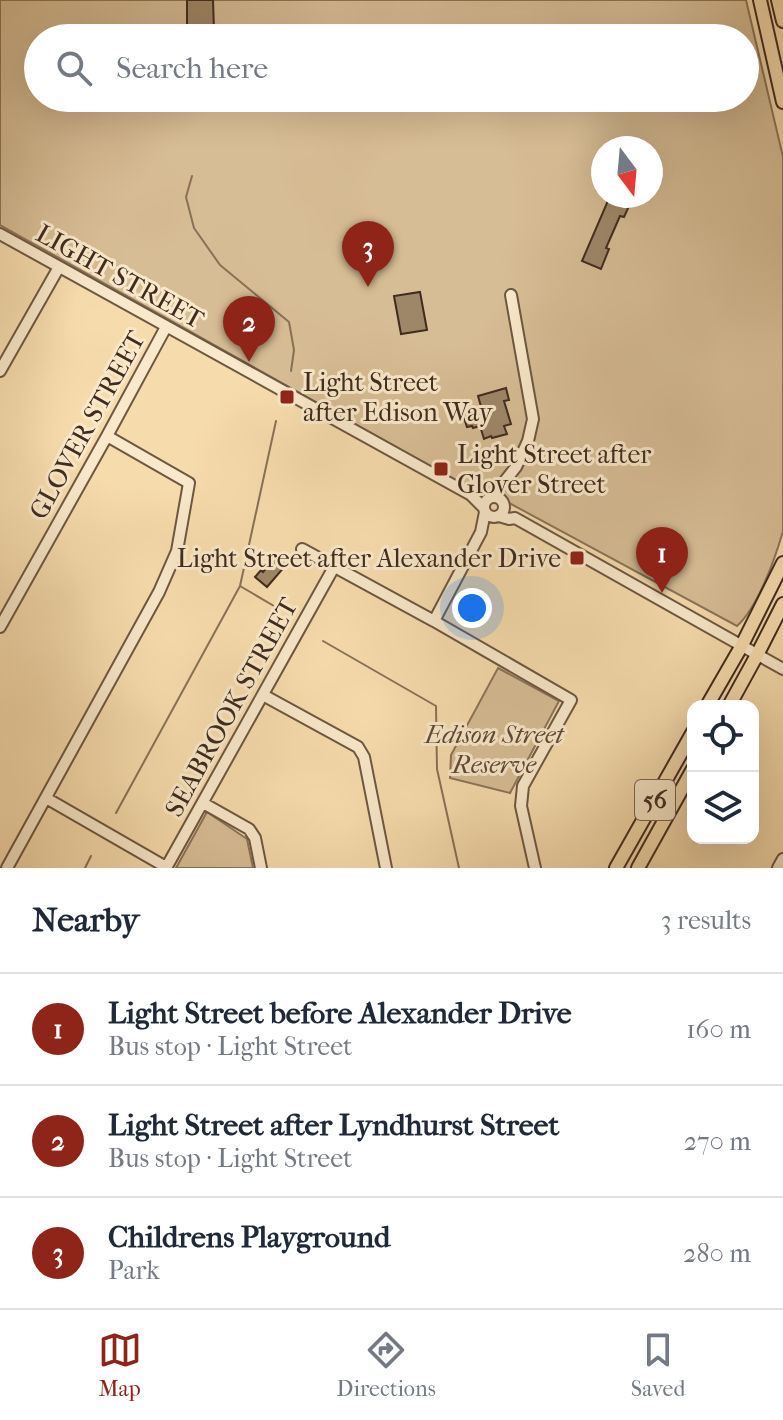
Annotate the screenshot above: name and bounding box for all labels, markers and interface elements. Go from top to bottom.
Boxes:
search box [24,24,759,112]
icon: search [52,46,96,90]
text: Search here [116,51,268,86]
north arrow [591,136,663,208]
street label: LIGHT STREET [31,218,209,335]
pin: 3 [342,221,394,287]
pin: 2 [223,296,275,362]
street label: GLOVER STREET [23,325,152,525]
place label: Light Street after Edison Way [303,367,494,428]
marker: Light Street after Edison Way [278,388,296,406]
place label: Light Street after Glover Street [457,439,651,500]
marker: Light Street after Glover Street [432,460,450,478]
pin: 1 [636,527,688,593]
place label: Light Street after Alexander Drive [177,543,561,574]
marker: Light Street after Alexander Drive [568,549,586,567]
your location [452,588,492,628]
street label: SEABROOK STREET [158,592,305,822]
map controls [687,700,759,844]
button: locate [687,700,759,772]
park label: Edison Street Reserve [423,719,565,780]
button: layers [687,772,759,844]
road number: 56 [635,780,675,820]
text: Nearby [32,900,139,940]
text: 3 results [661,905,751,936]
text: Light Street before Alexander Drive [108,996,571,1031]
text: 1 [53,1014,63,1045]
text: 160 m [686,1014,751,1045]
text: Bus stop · Light Street [108,1031,352,1062]
text: Light Street after Lyndhurst Street [108,1108,559,1143]
text: 2 [51,1126,65,1157]
text: 270 m [684,1126,751,1157]
text: Bus stop · Light Street [108,1143,352,1174]
text: Childrens Playground [108,1220,390,1255]
text: 3 [53,1238,63,1269]
text: 280 m [683,1238,751,1269]
text: Park [108,1255,160,1286]
tab: Map [98,1328,142,1402]
tab: Directions [337,1328,436,1402]
tab: Saved [631,1328,685,1402]

